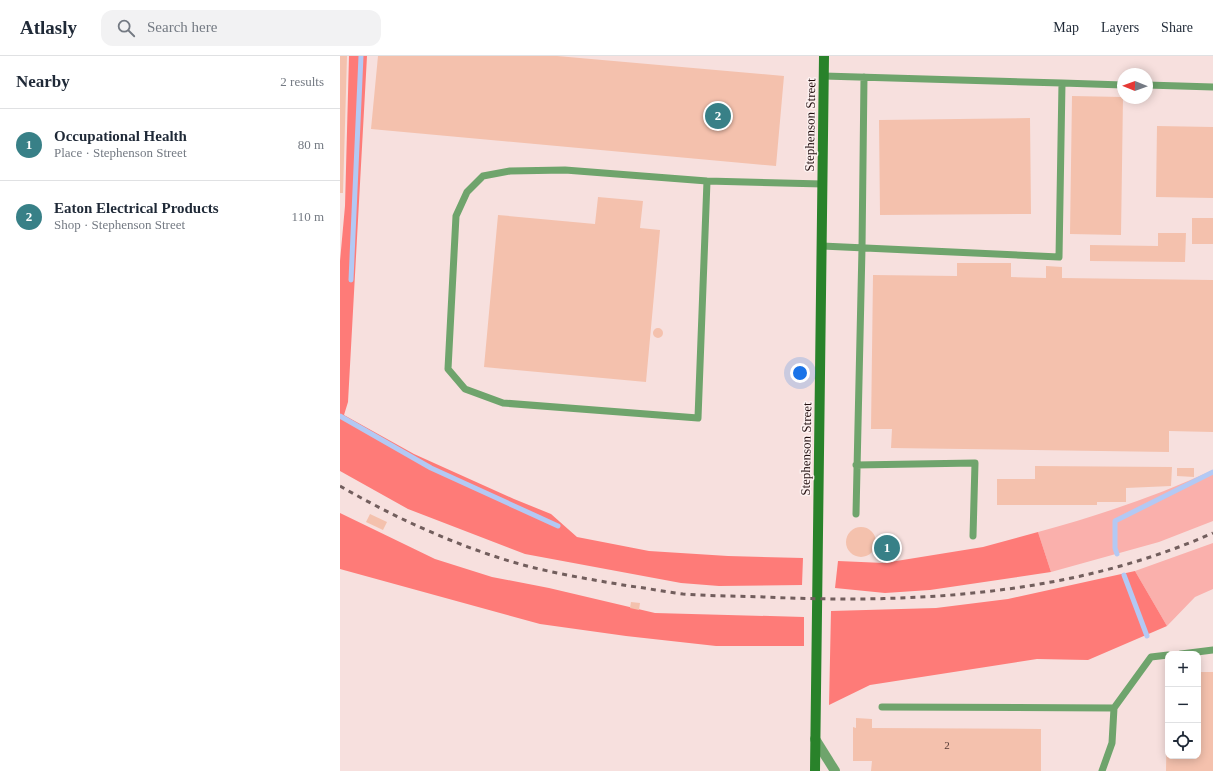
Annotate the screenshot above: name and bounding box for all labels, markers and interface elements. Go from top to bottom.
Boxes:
search box [101,10,381,46]
text: Atlasly [20,17,77,38]
icon: search [115,17,137,39]
text: Search here [147,19,217,35]
text: Map [1053,20,1079,35]
text: Layers [1101,20,1139,35]
text: Share [1161,20,1193,35]
north arrow [1117,68,1153,104]
text: Nearby [16,72,70,91]
text: 2 results [280,74,324,89]
street label: Stephenson Street [802,78,818,172]
pin: 2 [705,101,731,131]
text: Occupational Health [54,128,187,144]
text: 1 [26,137,32,152]
text: 80 m [298,137,324,152]
text: Place · Stephenson Street [54,145,187,160]
text: Eaton Electrical Products [54,200,219,216]
text: 2 [26,209,32,224]
text: 110 m [292,209,324,224]
text: Shop · Stephenson Street [54,217,185,232]
your location [790,363,810,383]
street label: Stephenson Street [798,402,814,496]
pin: 1 [874,533,900,563]
map controls [1165,651,1201,759]
button: + [1165,651,1201,687]
button: − [1165,687,1201,723]
button: locate [1165,723,1201,759]
house number: 2 [944,739,950,751]

